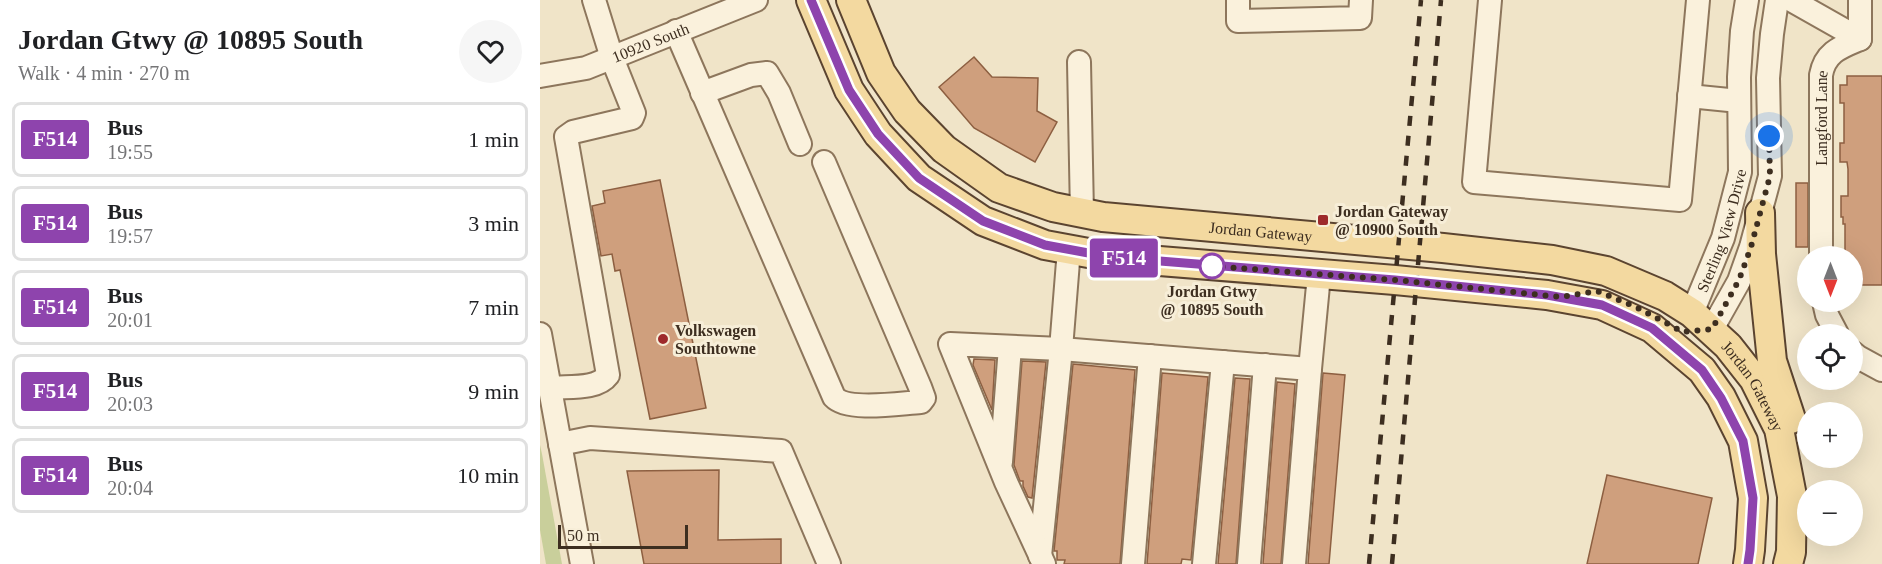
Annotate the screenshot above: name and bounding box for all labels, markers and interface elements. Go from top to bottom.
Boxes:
street label: 10920 South [609,19,691,65]
button: heart [459,20,522,83]
text: Jordan Gtwy @ 10895 South [18,24,363,55]
text: Walk · 4 min · 270 m [18,62,190,84]
street label: Langford Lane [1812,69,1831,166]
text: Bus [107,115,143,140]
your location [1754,121,1784,151]
text: F514 [33,127,77,151]
text: 1 min [468,127,519,152]
text: 19:55 [107,141,153,163]
street label: Sterling View Drive [1693,167,1749,294]
text: Bus [107,199,143,224]
place label: Jordan Gateway @ 10900 South [1335,203,1448,239]
text: F514 [33,211,77,235]
text: 3 min [468,211,519,236]
marker: Jordan Gateway @ 10900 South [1316,213,1330,227]
street label: Jordan Gateway [1208,218,1313,246]
text: 19:57 [107,225,153,247]
line badge: F514 [1082,238,1166,278]
text: F514 [1102,246,1146,270]
north arrow [1797,246,1863,312]
map controls [1797,246,1863,546]
marker: Jordan Gtwy @ 10895 South [1199,253,1225,279]
text: Bus [107,283,143,308]
place label: Jordan Gtwy @ 10895 South [1161,283,1264,319]
text: F514 [33,295,77,319]
text: 7 min [468,295,519,320]
text: 20:01 [107,309,153,331]
place label: Volkswagen Southtowne [675,322,756,357]
button: locate [1797,324,1863,390]
marker: Volkswagen Southtowne [656,332,670,346]
street label: Jordan Gateway [1719,337,1787,434]
text: Bus [107,367,143,392]
text: F514 [33,379,77,403]
text: 9 min [468,379,519,404]
text: 20:03 [107,393,153,415]
button: + [1797,402,1863,468]
text: Bus [107,451,143,476]
text: F514 [33,463,77,487]
text: 10 min [457,463,519,488]
text: 20:04 [107,477,153,499]
button: − [1797,480,1863,546]
scale bar [558,522,688,550]
text: 50 m [567,527,599,544]

